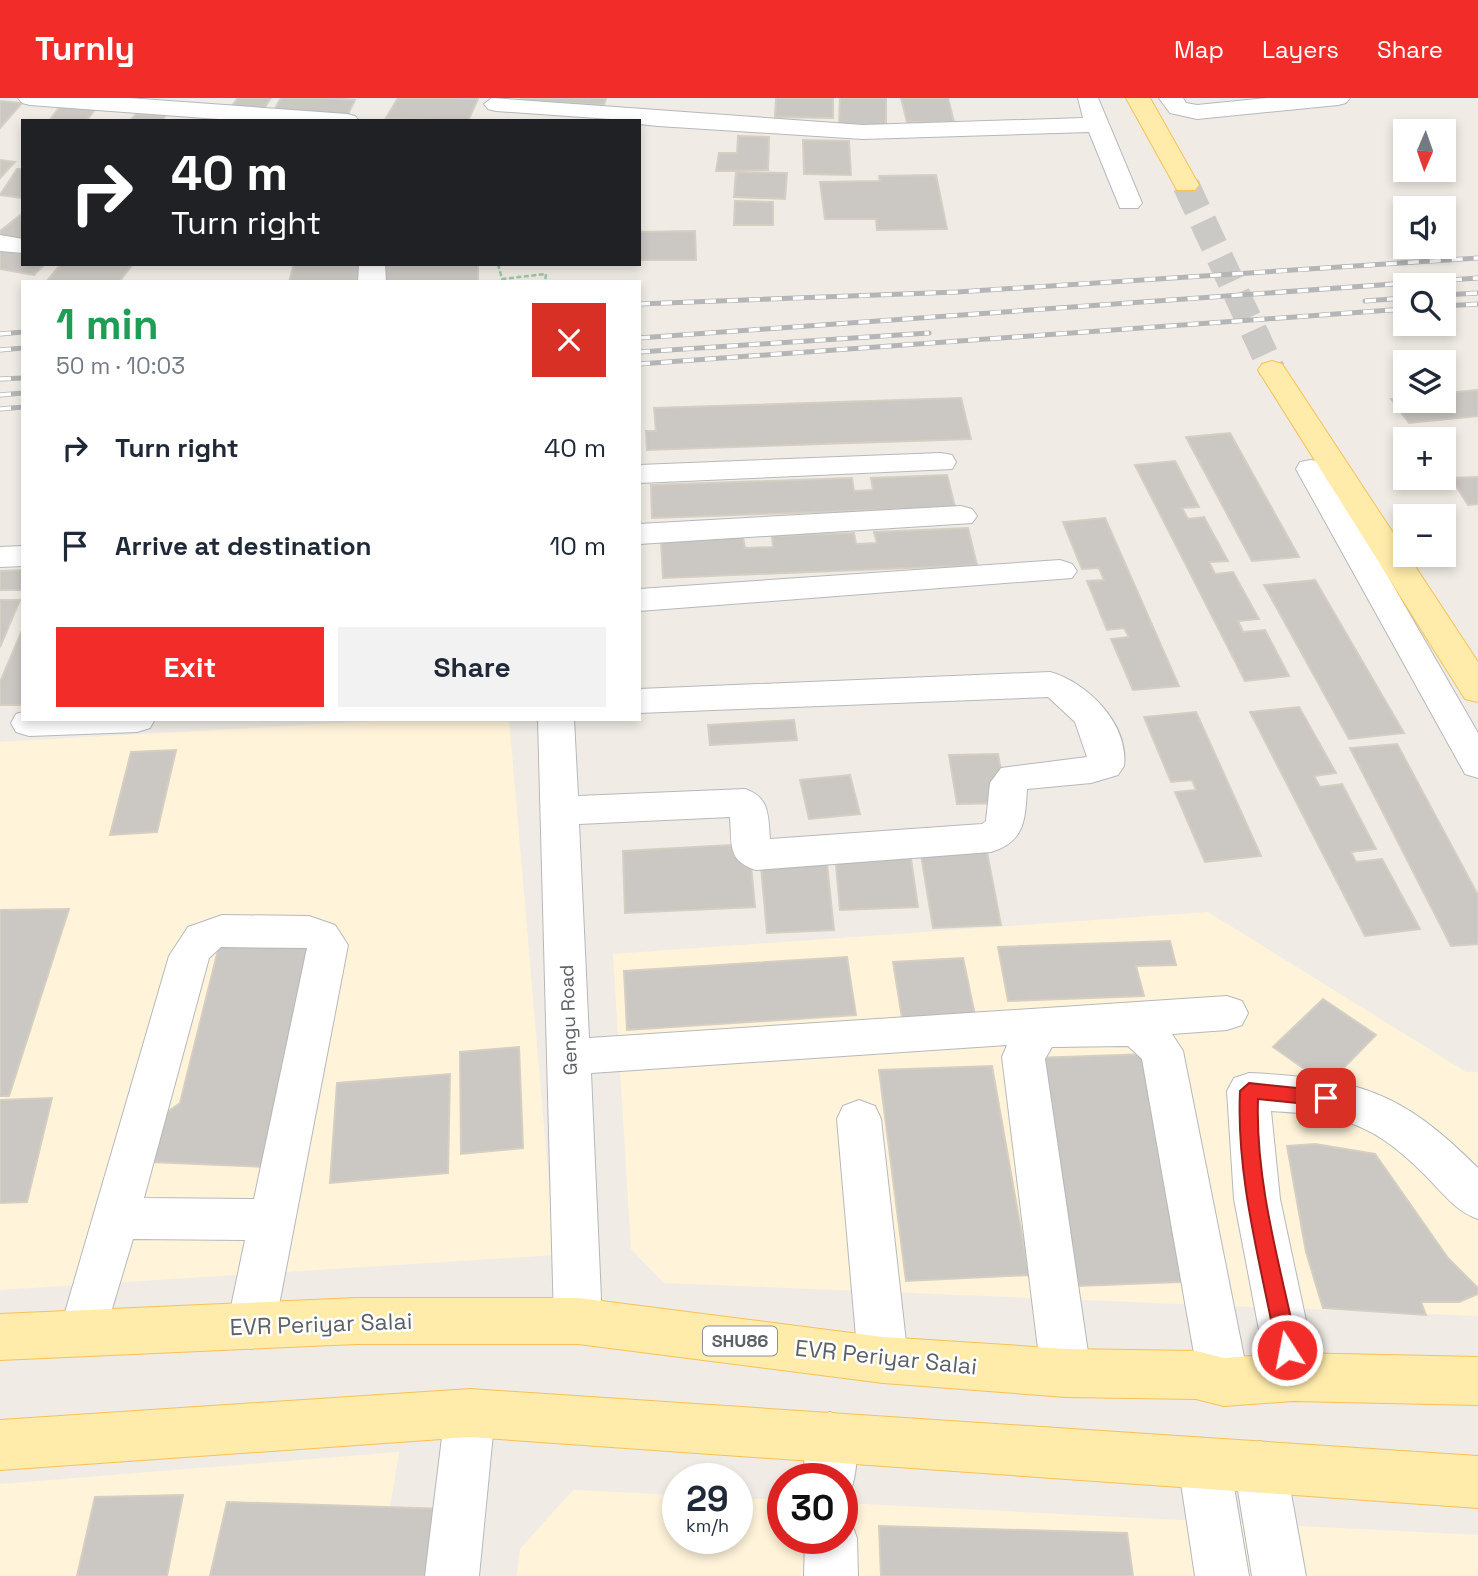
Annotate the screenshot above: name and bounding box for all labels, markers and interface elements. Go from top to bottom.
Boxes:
text: Turnly [35,28,135,70]
text: Map [1174,34,1224,65]
text: Layers [1262,34,1339,65]
text: Share [1377,34,1443,65]
north arrow [1393,119,1456,182]
map controls [1393,119,1456,567]
text: 40 m [171,142,288,204]
icon: right [56,147,147,238]
button: sound [1393,196,1456,259]
text: Turn right [171,203,321,243]
button: search [1393,273,1456,336]
text: 1 min [56,298,159,351]
button: close [532,303,606,377]
button: layers [1393,350,1456,413]
text: 50 m · 10:03 [56,351,185,381]
button: + [1393,427,1456,490]
icon: right [56,429,94,467]
text: Turn right [115,431,239,465]
text: 40 m [544,431,606,465]
button: − [1393,504,1456,567]
icon: arrive [56,527,94,565]
text: Arrive at destination [115,529,372,563]
text: 10 m [549,529,606,563]
button: Exit [56,627,324,707]
button: Share [338,627,606,707]
street label: Gengu Road [554,964,583,1076]
pin [1296,1068,1356,1128]
icon: arrive [1307,1079,1345,1117]
street label: EVR Periyar Salai [229,1306,413,1342]
position arrow [1250,1313,1324,1387]
road number: SHU86 [703,1326,777,1356]
street label: EVR Periyar Salai [794,1333,978,1381]
speed limit sign: 30 [767,1463,858,1554]
text: 29 [686,1477,729,1521]
text: km/h [686,1514,729,1537]

